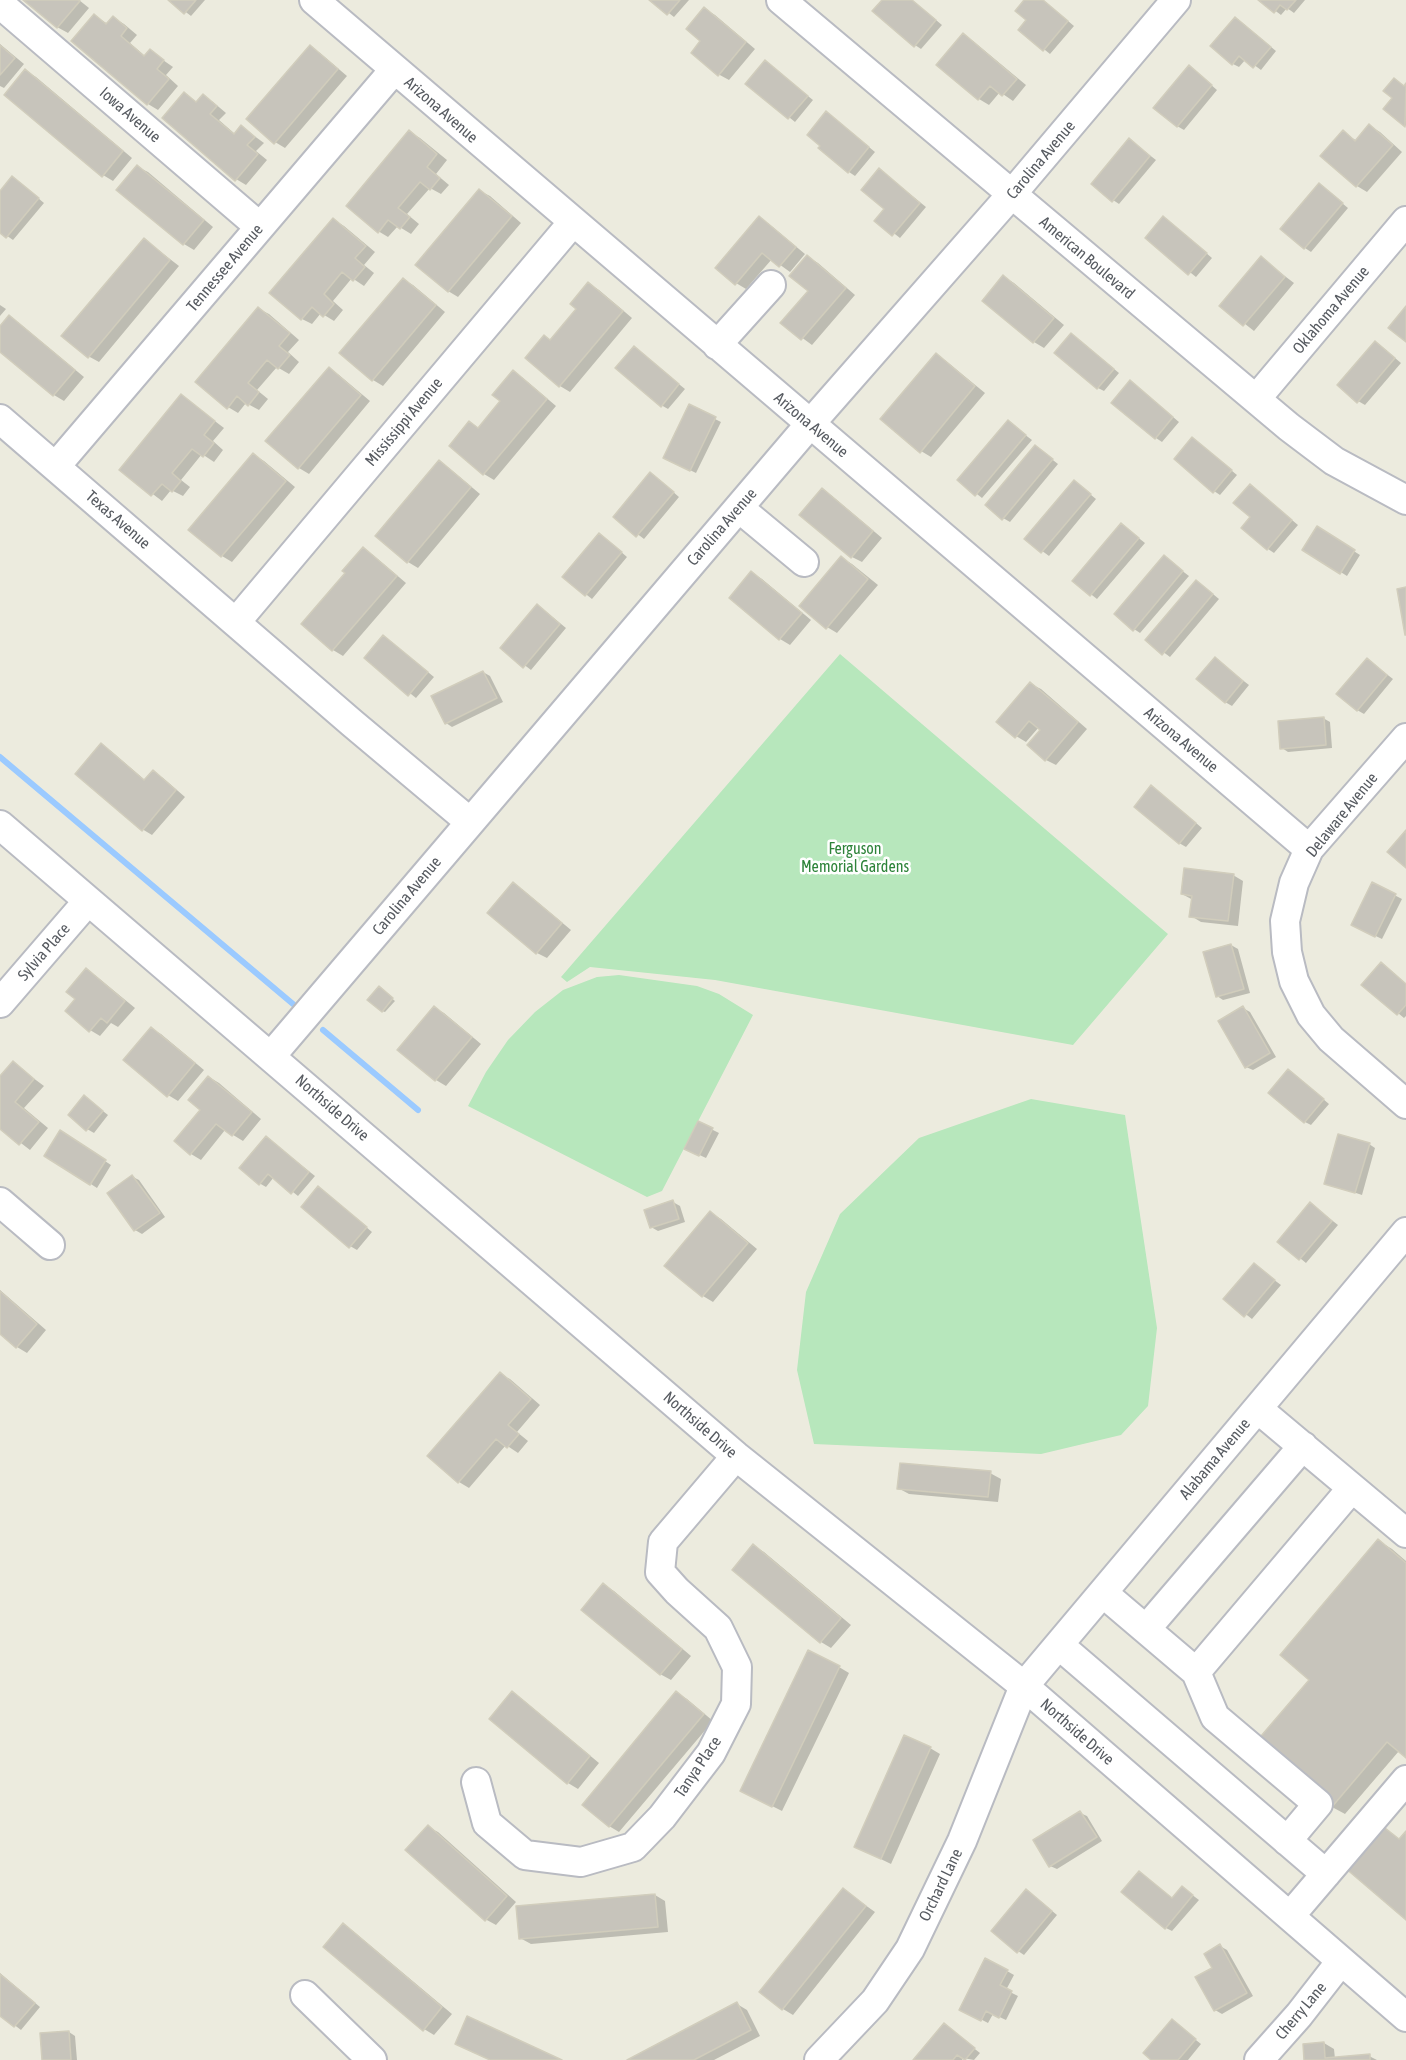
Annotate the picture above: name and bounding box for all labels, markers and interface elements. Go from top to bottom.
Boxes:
street label: Arizona Avenue [400,73,482,147]
street label: Iowa Avenue [95,83,165,147]
street label: Carolina Avenue [1003,117,1079,203]
street label: American Boulevard [1035,213,1139,303]
street label: Tennessee Avenue [183,220,267,316]
street label: Oklahoma Avenue [1289,262,1373,358]
street label: Mississippi Avenue [361,374,447,470]
street label: Arizona Avenue [770,388,852,462]
street label: Carolina Avenue [683,484,761,570]
street label: Texas Avenue [82,487,154,553]
street label: Arizona Avenue [1140,703,1222,777]
street label: Delaware Avenue [1302,769,1382,861]
park label: Ferguson Memorial Gardens [801,839,909,877]
street label: Carolina Avenue [369,853,445,939]
street label: Sylvia Place [14,919,74,985]
street label: Northside Drive [291,1071,373,1145]
street label: Northside Drive [659,1388,741,1462]
street label: Alabama Avenue [1176,1415,1254,1503]
street label: Northside Drive [1036,1695,1118,1769]
street label: Tanya Place [671,1733,725,1801]
street label: Orchard Lane [915,1846,967,1924]
street label: Cherry Lane [1271,1978,1331,2044]

